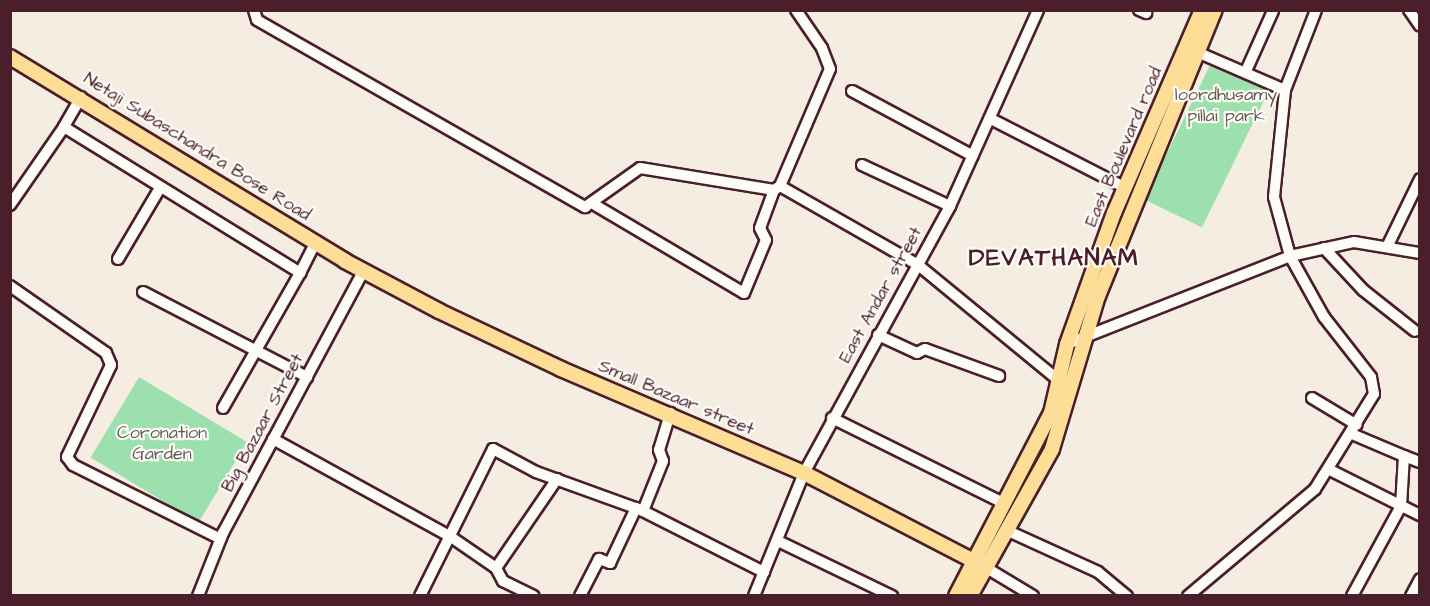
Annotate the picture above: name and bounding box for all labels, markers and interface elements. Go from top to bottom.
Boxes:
street label: East Boulevard road [1081,64,1167,230]
street label: Netaji Subaschandra Bose Road [79,68,315,226]
park label: loordhusamy pillai park [1175,85,1277,128]
street label: East Andar street [835,223,927,367]
district label: DEVATHANAM [969,245,1139,273]
street label: Big Bazaar Street [217,350,309,496]
street label: Small Bazaar street [595,355,757,441]
park label: Coronation Garden [117,423,207,466]

